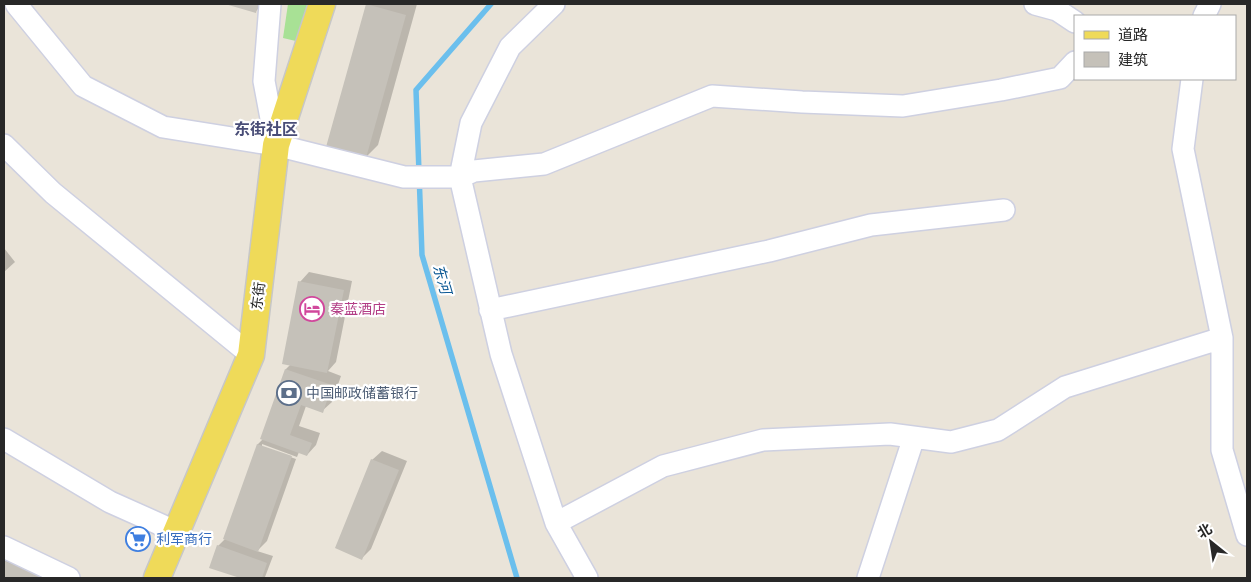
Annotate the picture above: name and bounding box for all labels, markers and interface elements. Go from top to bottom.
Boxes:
legend [1074,15,1236,80]
text: 道路 [1118,25,1148,44]
text: 建筑 [1118,50,1148,69]
district label: 东街社区 [234,119,298,139]
water label: 东河 [429,262,457,299]
street label: 东街 [247,281,269,311]
hotel icon: 秦蓝酒店 [299,296,325,322]
place label: 秦蓝酒店 [330,300,386,318]
bank icon: 中国邮政储蓄银行 [276,380,302,406]
place label: 中国邮政储蓄银行 [306,384,418,402]
north arrow [1186,517,1236,567]
text: 北 [1194,519,1215,542]
supermarket icon: 利军商行 [125,526,151,552]
place label: 利军商行 [156,530,212,548]

